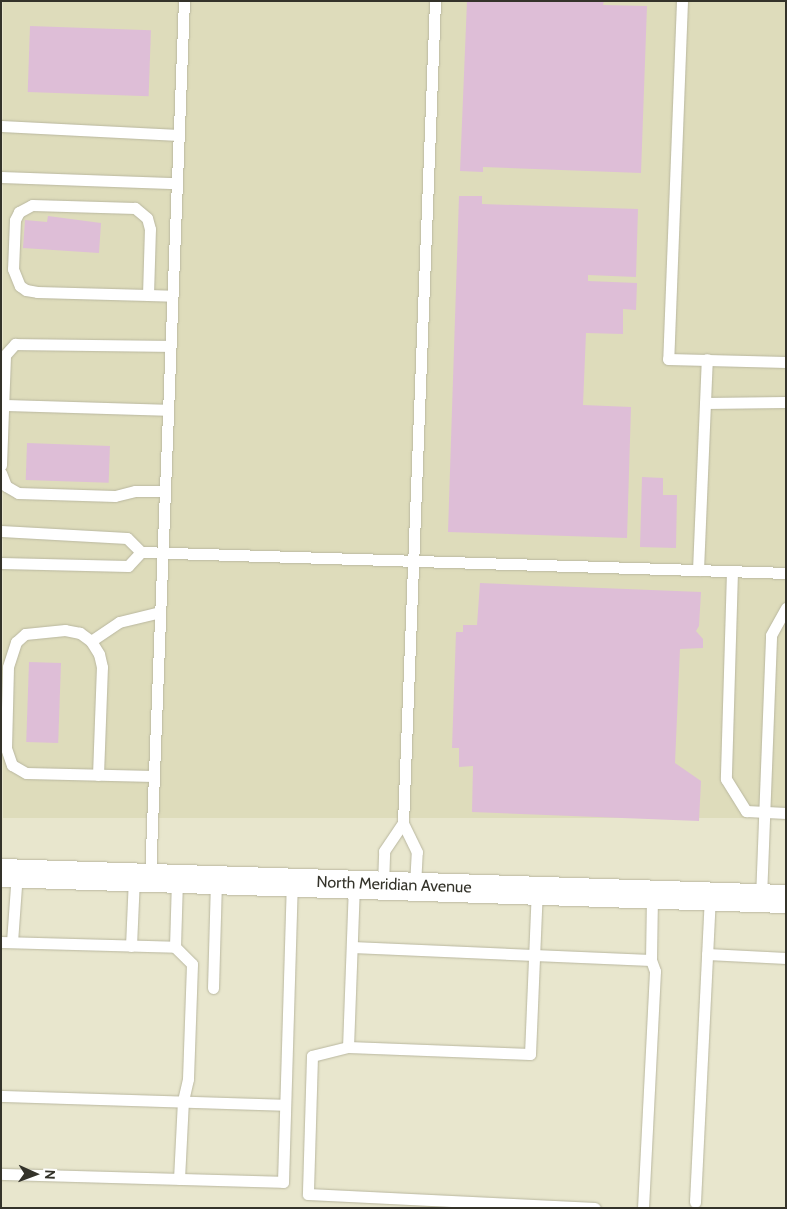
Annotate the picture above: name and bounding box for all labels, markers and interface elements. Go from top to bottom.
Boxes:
street label: North Meridian Avenue [316,873,472,897]
north arrow [10,1149,60,1199]
text: N [41,1169,59,1180]

